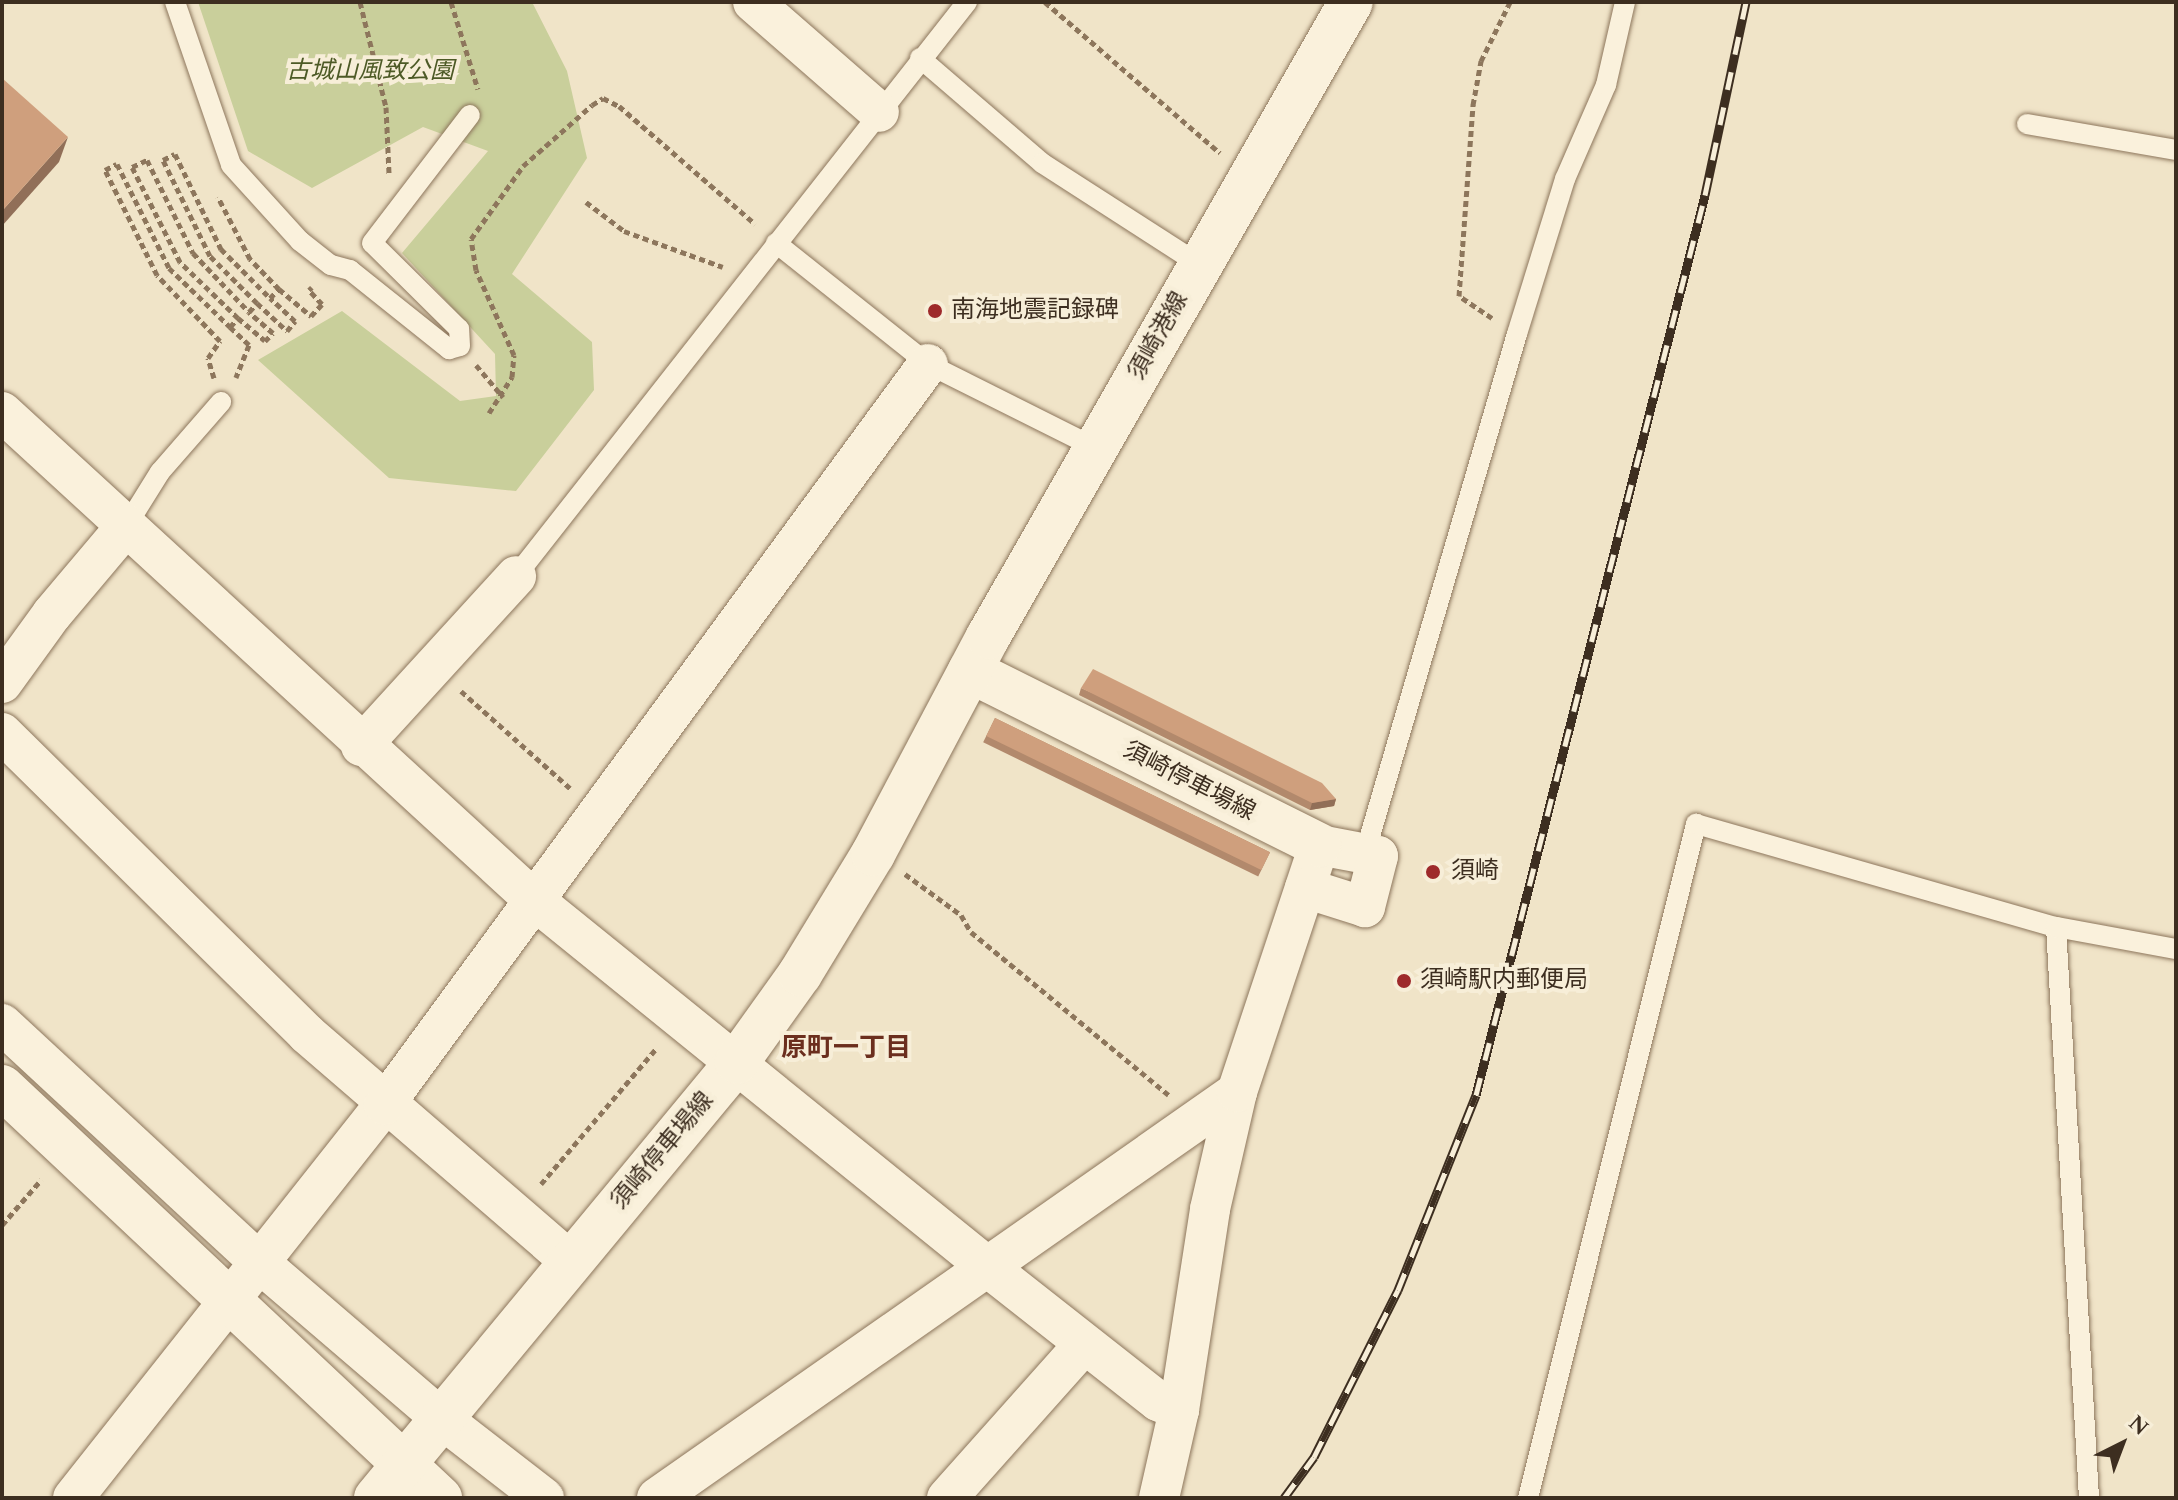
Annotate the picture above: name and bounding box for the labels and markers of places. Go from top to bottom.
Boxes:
place label: 南海地震記録碑 [951,297,1119,325]
marker: 南海地震記録碑 [926,302,944,320]
place label: 須崎 [1451,858,1499,886]
marker: 須崎 [1422,861,1444,883]
place label: 須崎駅内郵便局 [1420,967,1588,995]
marker: 須崎駅内郵便局 [1395,972,1413,990]

